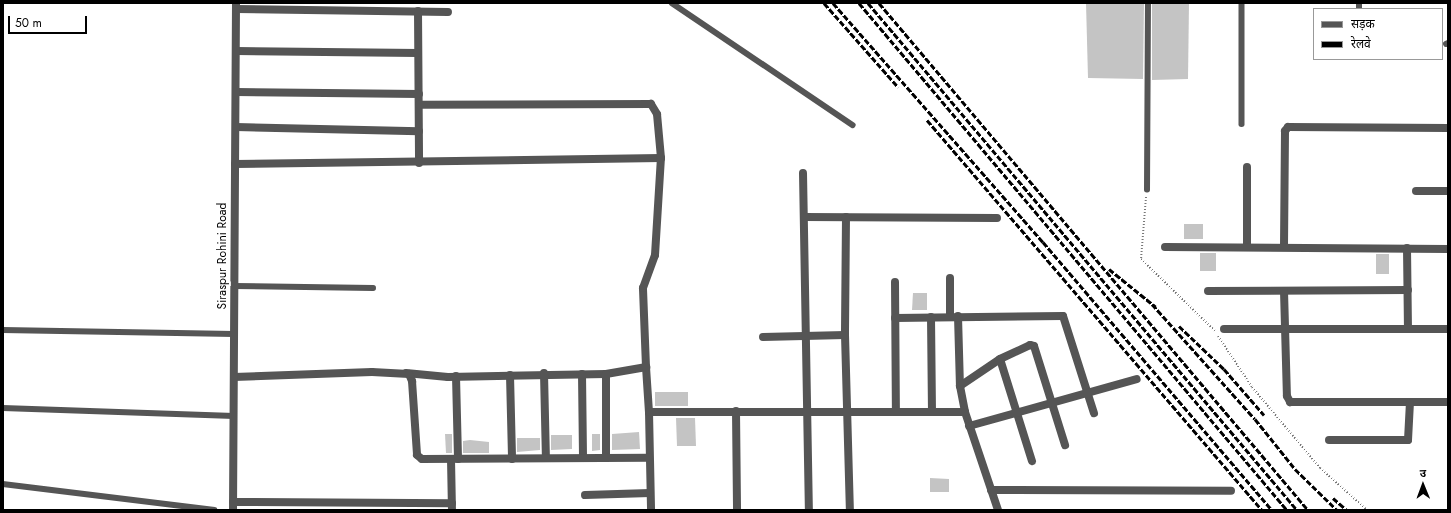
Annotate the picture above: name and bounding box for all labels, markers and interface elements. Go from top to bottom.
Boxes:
scale bar [10,8,89,34]
legend [1313,8,1443,60]
text: 50 m [15,14,42,32]
text: सड़क [1351,15,1375,33]
text: रेलवे [1351,35,1371,53]
street label: Siraspur Rohini Road [216,203,230,309]
north arrow [1403,465,1443,505]
text: उ [1419,465,1426,481]

